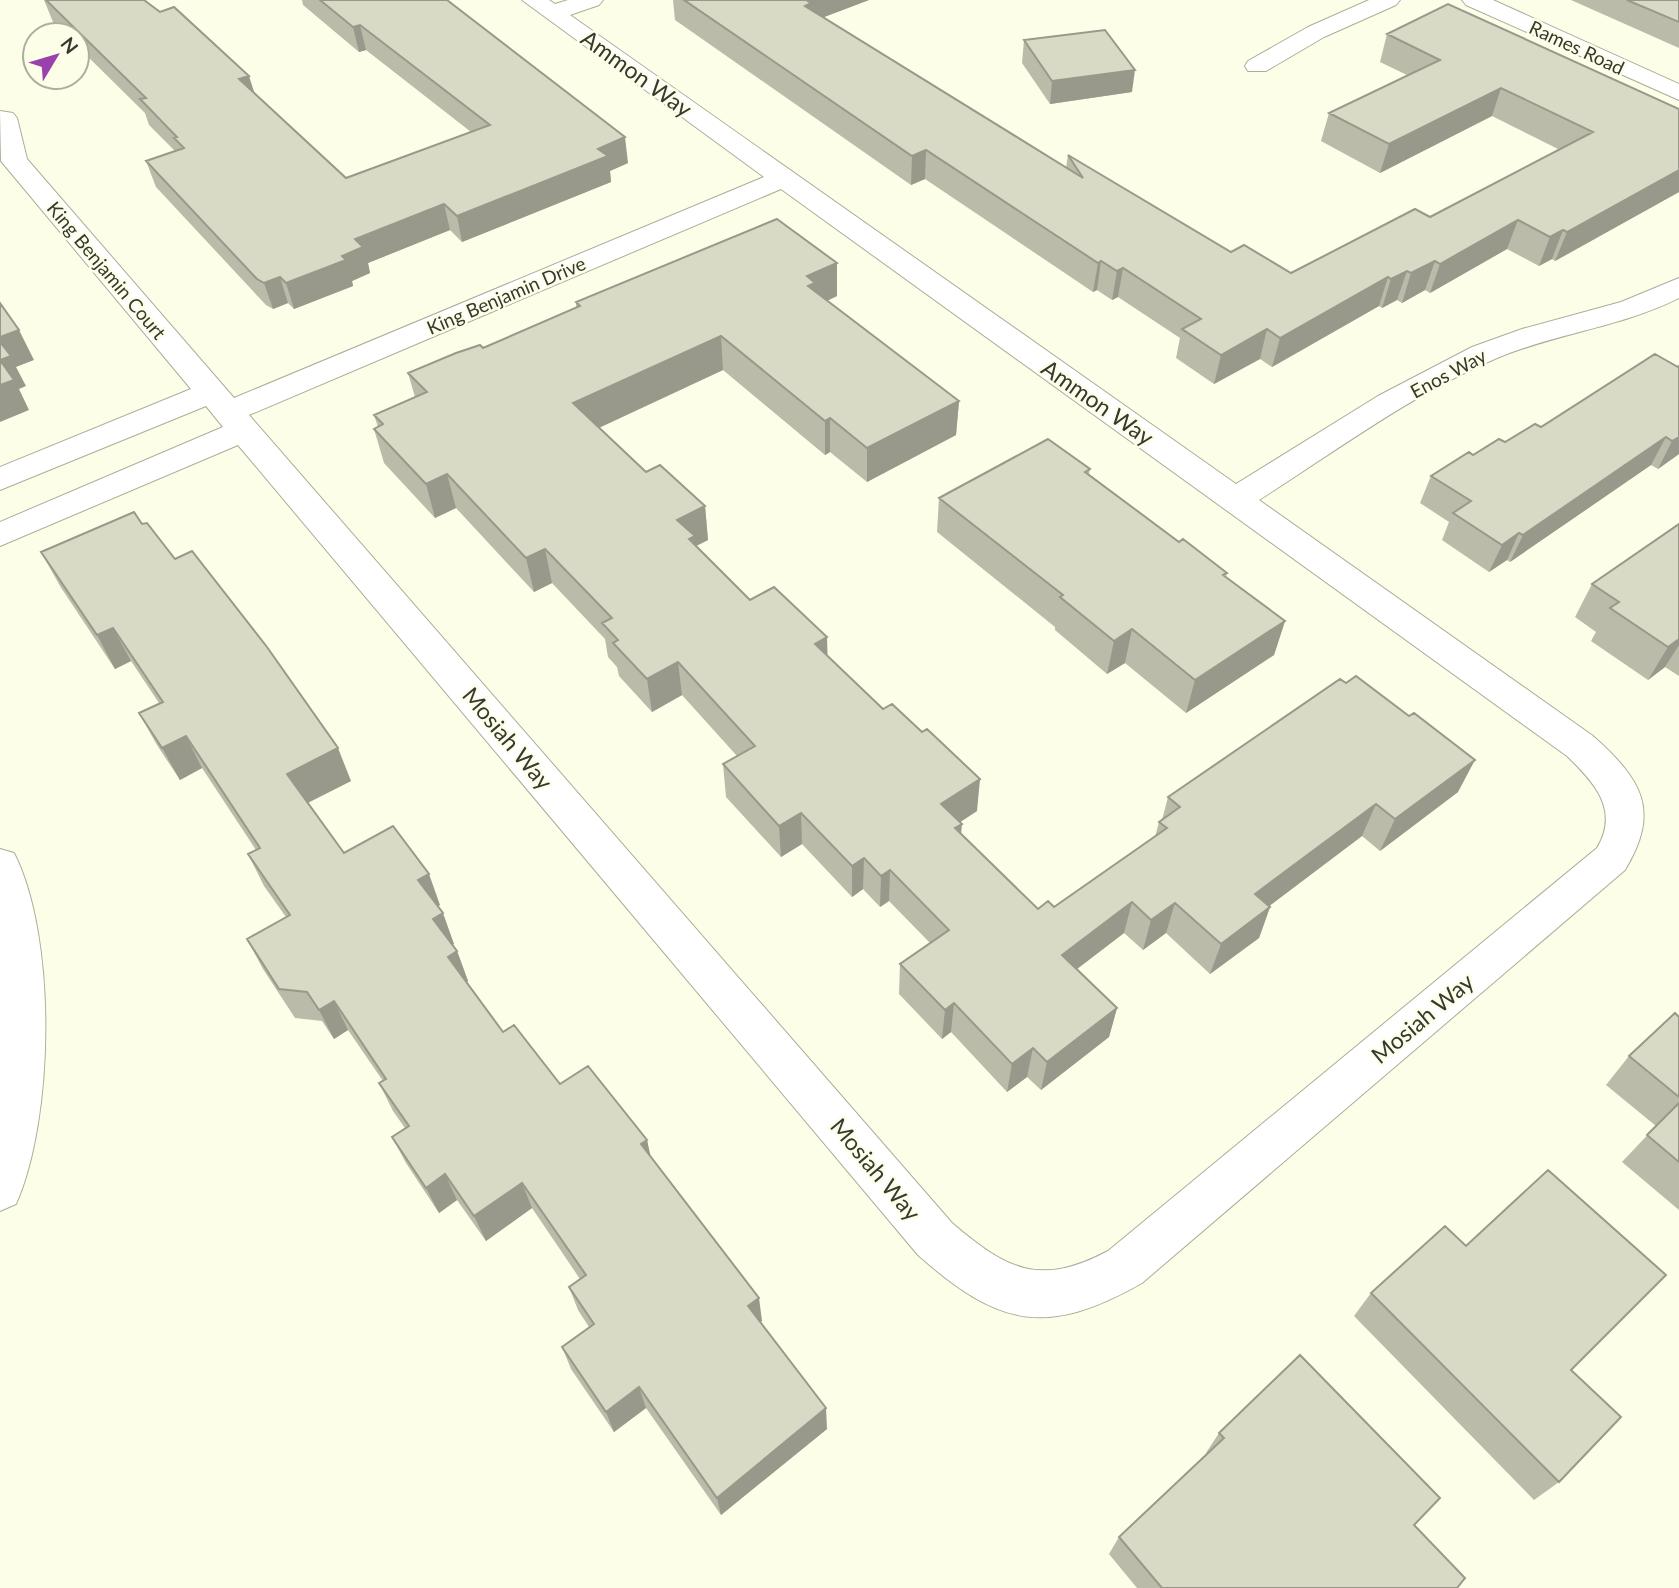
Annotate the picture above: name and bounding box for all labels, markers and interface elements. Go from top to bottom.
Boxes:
street label: Rames Road [1526,15,1628,79]
north arrow [21,21,91,91]
street label: Ammon Way [576,23,698,123]
text: N [56,32,83,58]
street label: King Benjamin Court [43,197,171,344]
street label: King Benjamin Drive [423,251,589,339]
street label: Enos Way [1406,343,1490,403]
street label: Ammon Way [1037,353,1160,451]
street label: Mosiah Way [457,681,559,795]
street label: Mosiah Way [1365,967,1479,1069]
street label: Mosiah Way [825,1112,927,1226]

